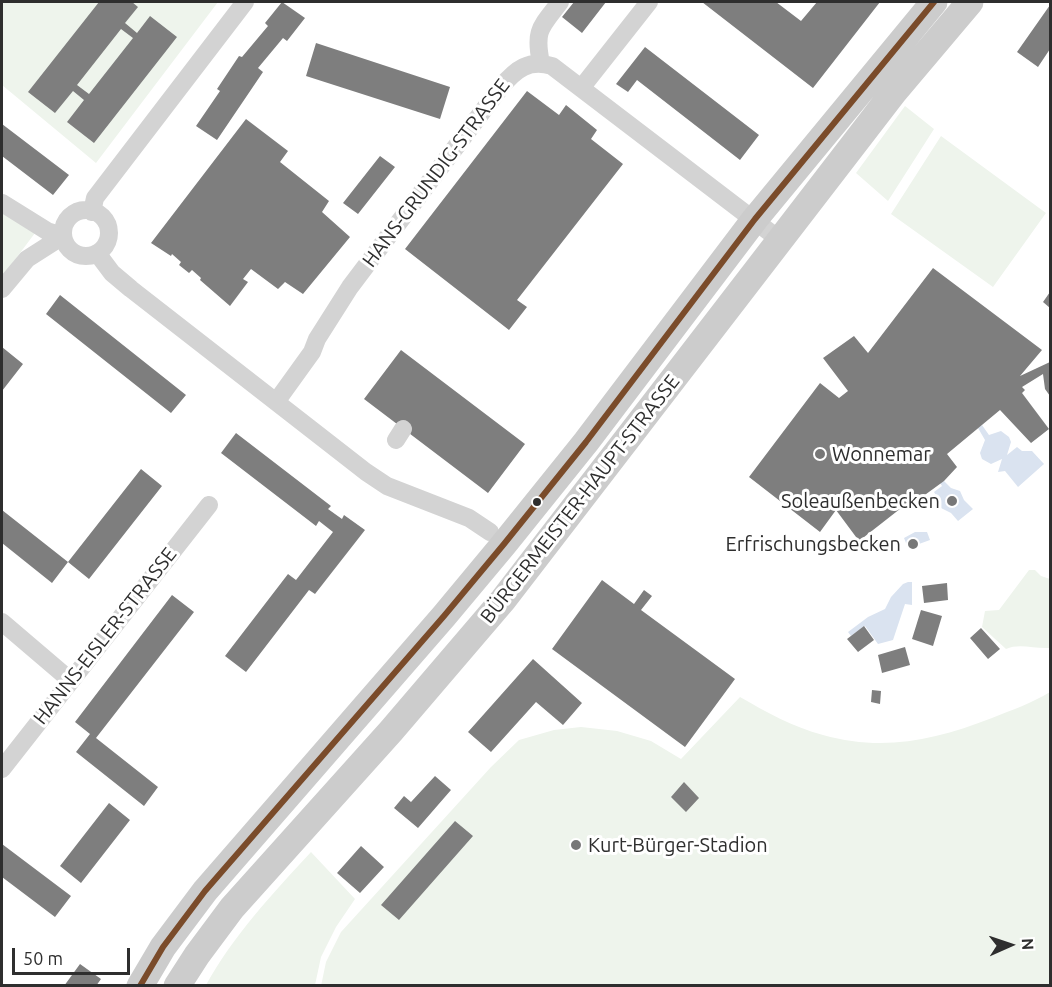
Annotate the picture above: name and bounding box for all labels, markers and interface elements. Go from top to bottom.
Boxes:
street label: HANS-GRUNDIG-STRASSE [357,74,515,272]
street label: BÜRGERMEISTER-HAUPT-STRASSE [475,370,685,628]
place label: Wonnemar [832,442,931,466]
marker: Wonnemar [813,447,827,461]
place label: Soleaußenbecken [781,489,940,513]
marker: Soleaußenbecken [945,494,959,508]
unlabelled marker [531,496,543,508]
place label: Erfrischungsbecken [725,532,901,556]
marker: Erfrischungsbecken [906,537,920,551]
street label: HANNS-EISLER-STRASSE [28,543,182,729]
place label: Kurt-Bürger-Stadion [588,833,768,857]
marker: Kurt-Bürger-Stadion [569,838,583,852]
north arrow [980,915,1040,975]
scale bar [15,936,134,974]
text: N [1019,938,1037,950]
text: 50 m [23,948,63,968]

